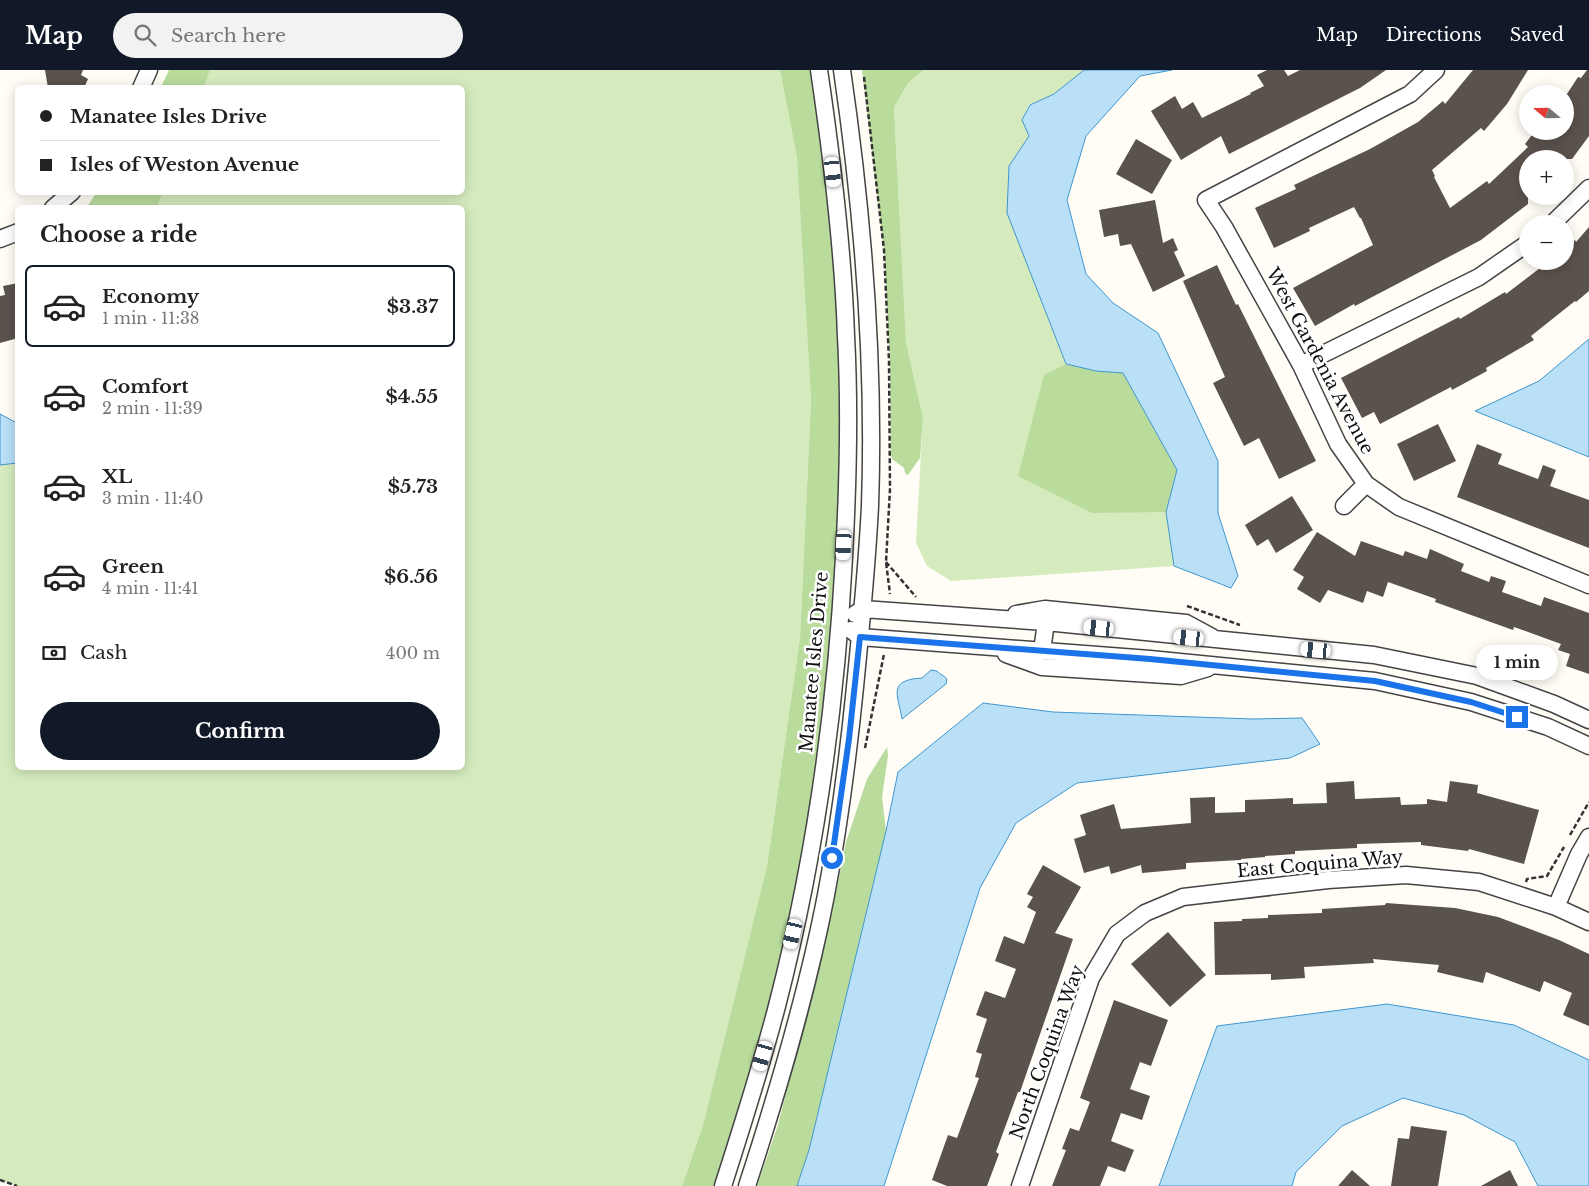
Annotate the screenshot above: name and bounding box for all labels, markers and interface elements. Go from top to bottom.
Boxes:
search box [113,13,463,58]
text: Map [25,21,83,50]
icon: search [131,21,159,49]
text: Search here [171,24,286,47]
text: Map [1316,24,1358,46]
text: Directions [1386,24,1482,46]
text: Saved [1510,24,1564,46]
north arrow [1519,85,1574,140]
map controls [1519,85,1574,270]
text: Manatee Isles Drive [70,105,267,128]
button: + [1519,150,1574,205]
text: Isles of Weston Avenue [70,153,299,176]
car [823,156,842,188]
button: − [1519,215,1574,270]
text: Choose a ride [40,221,197,248]
street label: West Gardenia Avenue [1261,263,1379,458]
icon: car [42,284,87,329]
text: Economy [102,285,199,308]
text: $3.37 [387,295,438,318]
text: 1 min · 11:38 [102,308,200,328]
icon: car [42,374,87,419]
text: Comfort [102,375,189,398]
text: $4.55 [386,385,438,408]
text: 2 min · 11:39 [102,398,203,418]
icon: car [42,464,87,509]
text: XL [102,465,132,488]
text: $5.73 [388,475,438,498]
text: 3 min · 11:40 [102,488,203,508]
car [835,530,852,560]
icon: car [42,554,87,599]
text: Green [102,555,164,578]
text: $6.56 [384,565,438,588]
street label: Manatee Isles Drive [795,571,833,753]
text: 4 min · 11:41 [102,578,199,598]
car [1083,619,1114,637]
car [1173,629,1204,647]
icon: cash [40,639,68,667]
text: Cash [80,641,127,664]
car [1300,641,1331,659]
text: 400 m [386,643,440,663]
callout: 1 min [1476,644,1558,680]
text: 1 min [1494,652,1540,672]
button: Confirm [40,702,440,760]
route end [1506,706,1528,728]
street label: East Coquina Way [1236,846,1404,882]
route start [821,847,843,869]
car [782,918,803,950]
street label: North Coquina Way [1005,961,1089,1142]
car [751,1040,774,1072]

